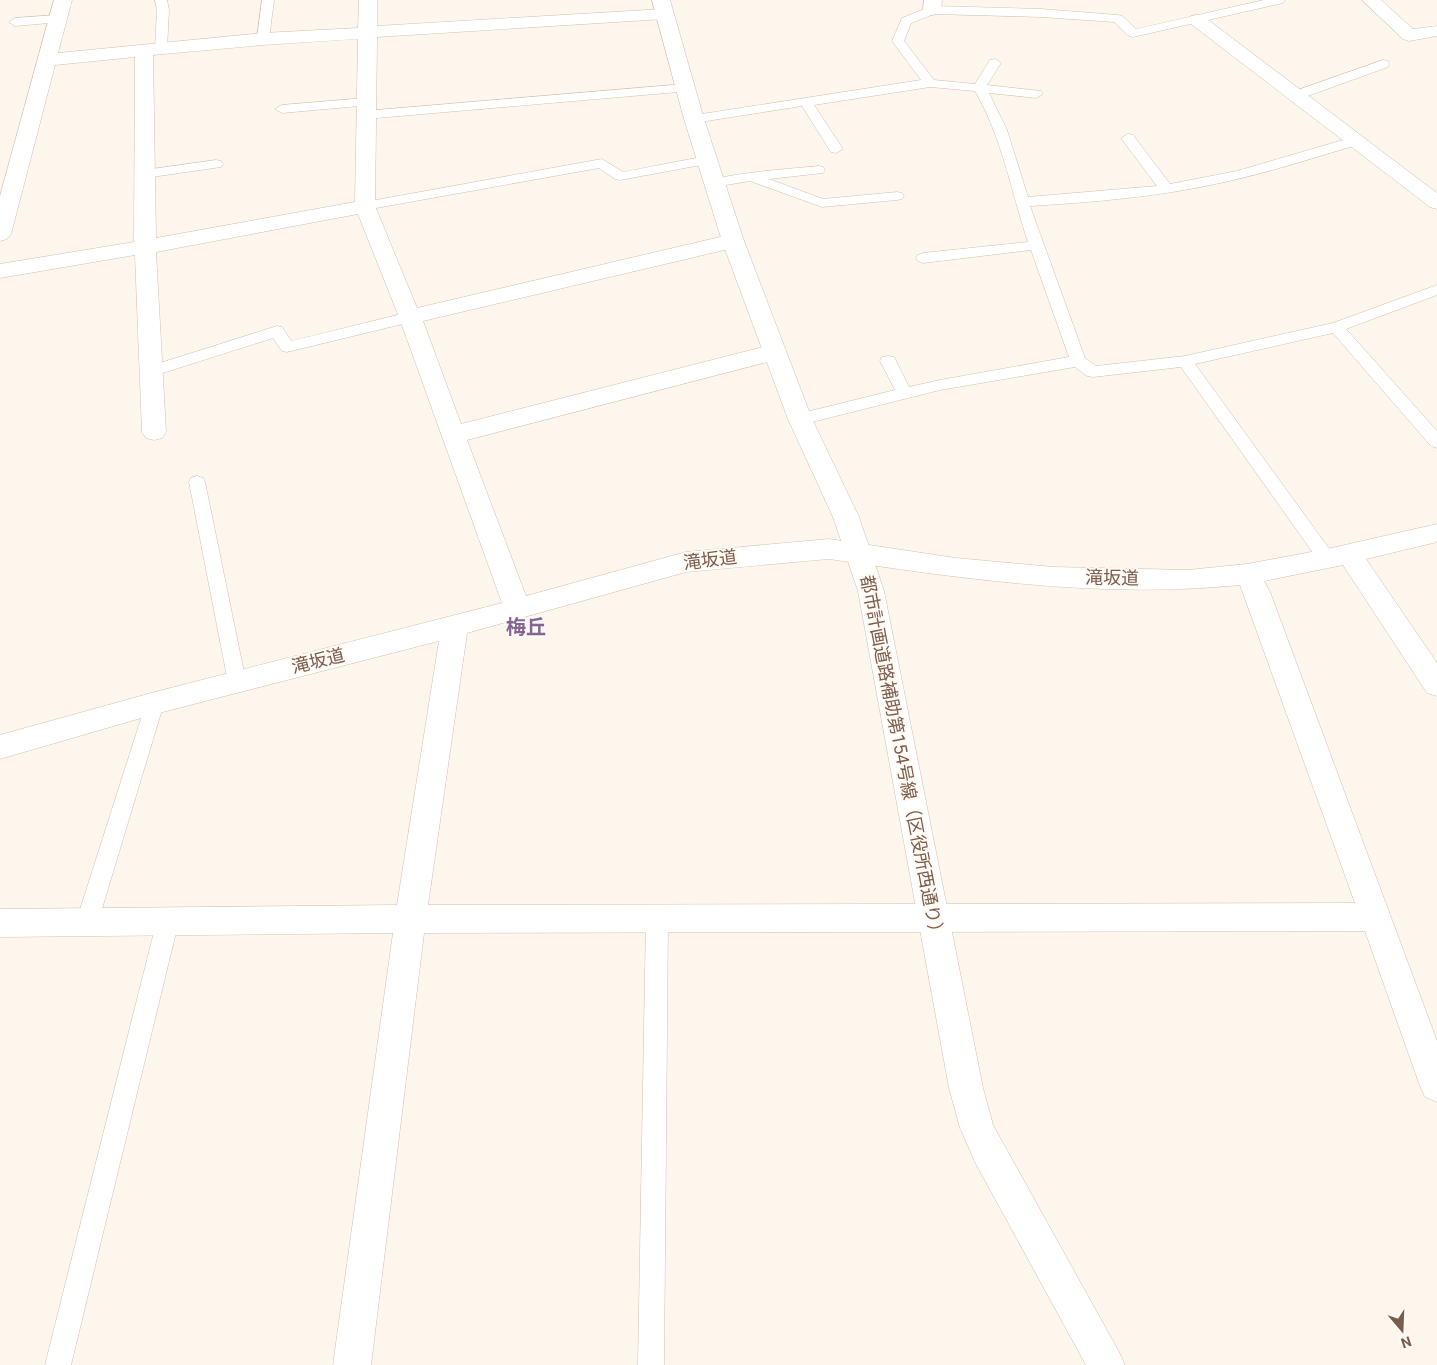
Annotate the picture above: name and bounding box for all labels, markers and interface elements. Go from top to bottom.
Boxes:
street label: 滝坂道 [682,546,738,573]
street label: 滝坂道 [1085,567,1139,588]
street label: 都市計画道路補助第154号線（区役所西通り） [857,573,948,943]
district label: 梅丘 [506,615,546,639]
street label: 滝坂道 [289,644,347,677]
north arrow [1377,1305,1427,1355]
text: N [1399,1333,1414,1351]

